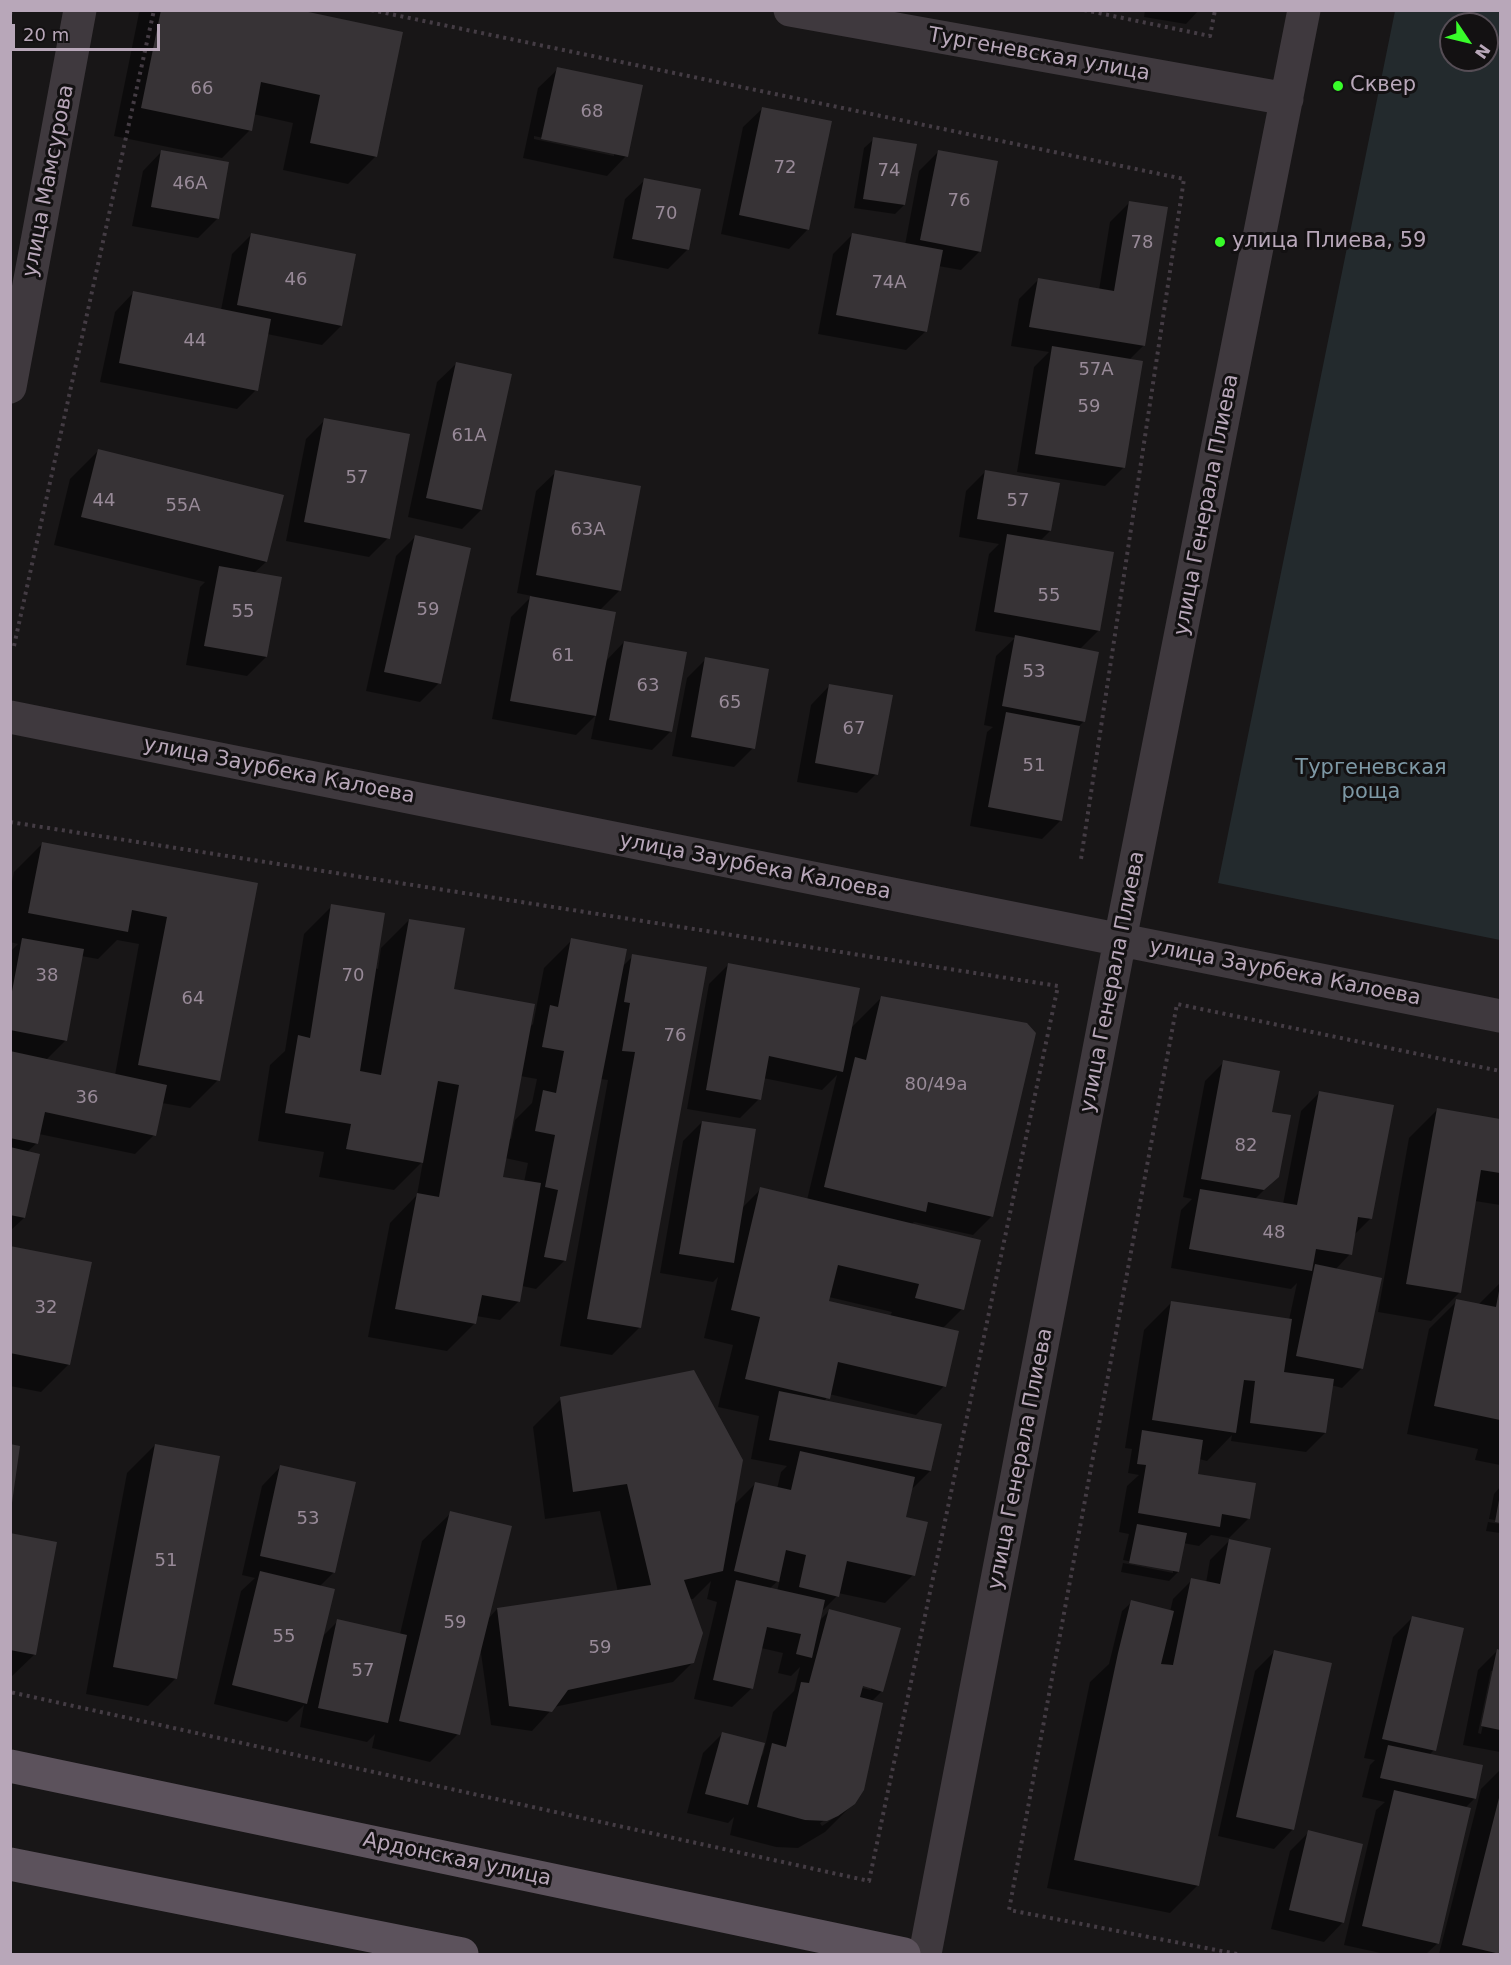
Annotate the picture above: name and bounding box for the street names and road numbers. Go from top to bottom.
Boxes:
street label: Тургеневская улица [926,23,1152,87]
street label: улица Мамсурова [18,83,80,279]
street label: улица Генерала Плиева [1169,372,1245,638]
street label: улица Заурбека Калоева [141,732,417,810]
street label: улица Заурбека Калоева [617,828,893,906]
street label: улица Генерала Плиева [1075,849,1151,1115]
street label: улица Заурбека Калоева [1147,934,1423,1012]
street label: улица Генерала Плиева [983,1326,1059,1592]
street label: Ардонская улица [361,1828,553,1892]

